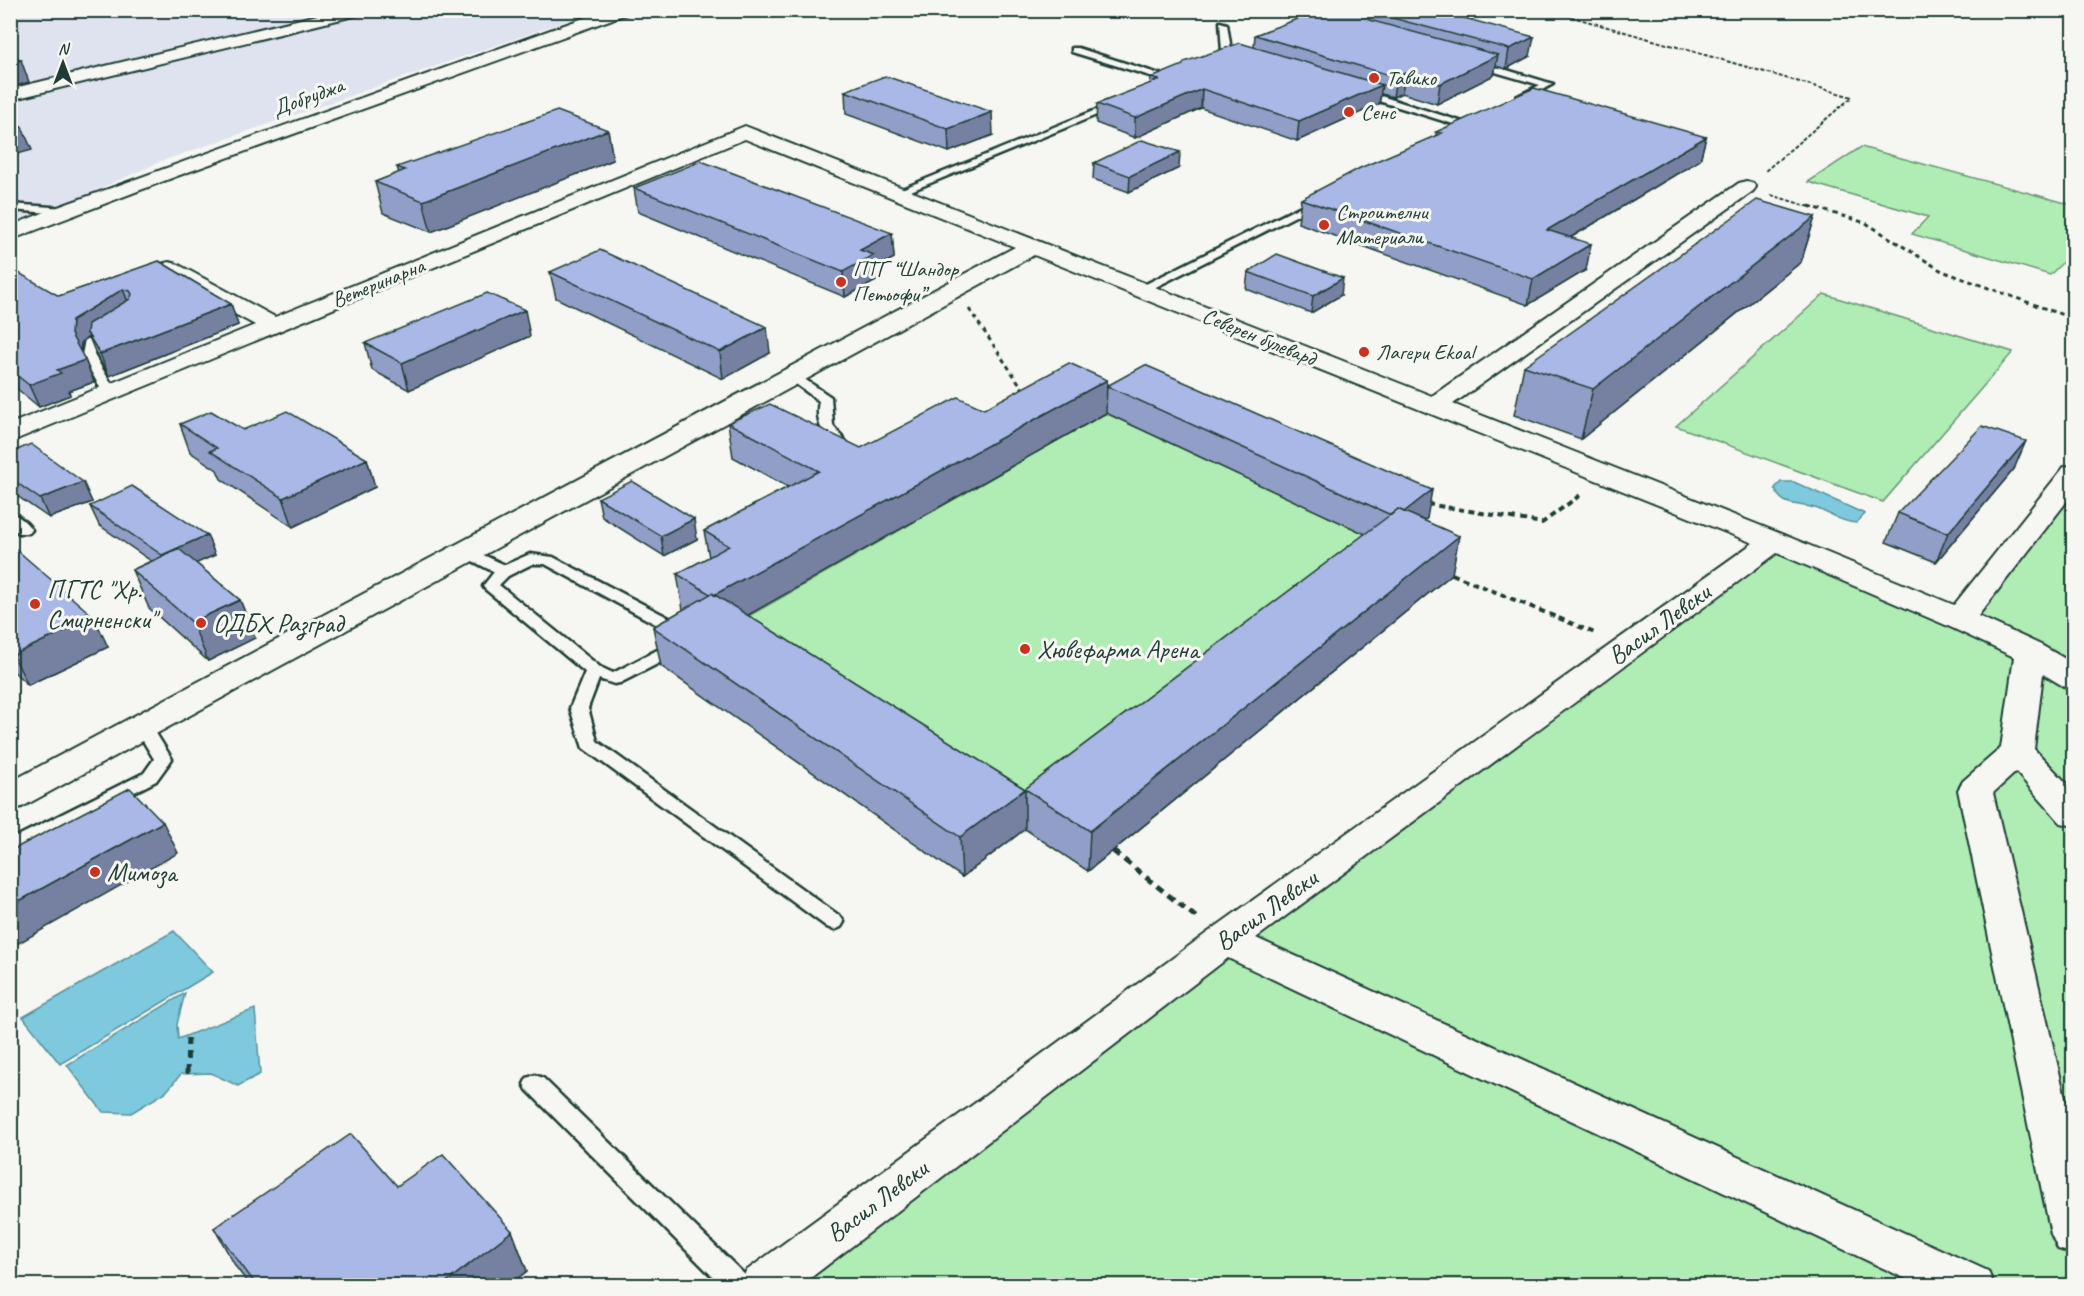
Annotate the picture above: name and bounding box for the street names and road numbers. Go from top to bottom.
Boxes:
street label: Добруджа [268,70,350,123]
street label: Ветеринарна [328,251,430,314]
street label: Северен булевард [1198,302,1322,373]
street label: Васил Левски [1601,575,1718,672]
street label: Васил Левски [1208,861,1325,958]
street label: Васил Левски [820,1151,935,1250]

